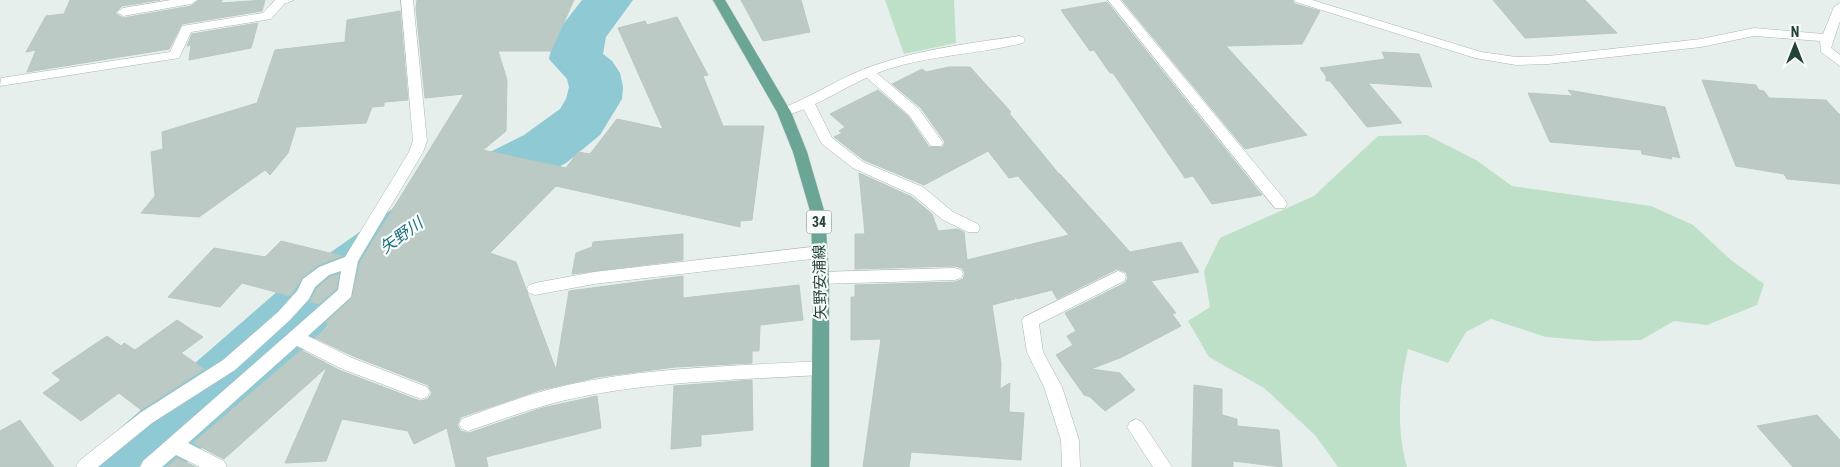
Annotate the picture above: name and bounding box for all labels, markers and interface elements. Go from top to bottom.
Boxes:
north arrow [1770,20,1820,70]
text: N [1791,24,1799,40]
road number: 34 [806,210,832,233]
water label: 矢野川 [376,212,428,257]
street label: 矢野安浦線 [810,244,830,320]

